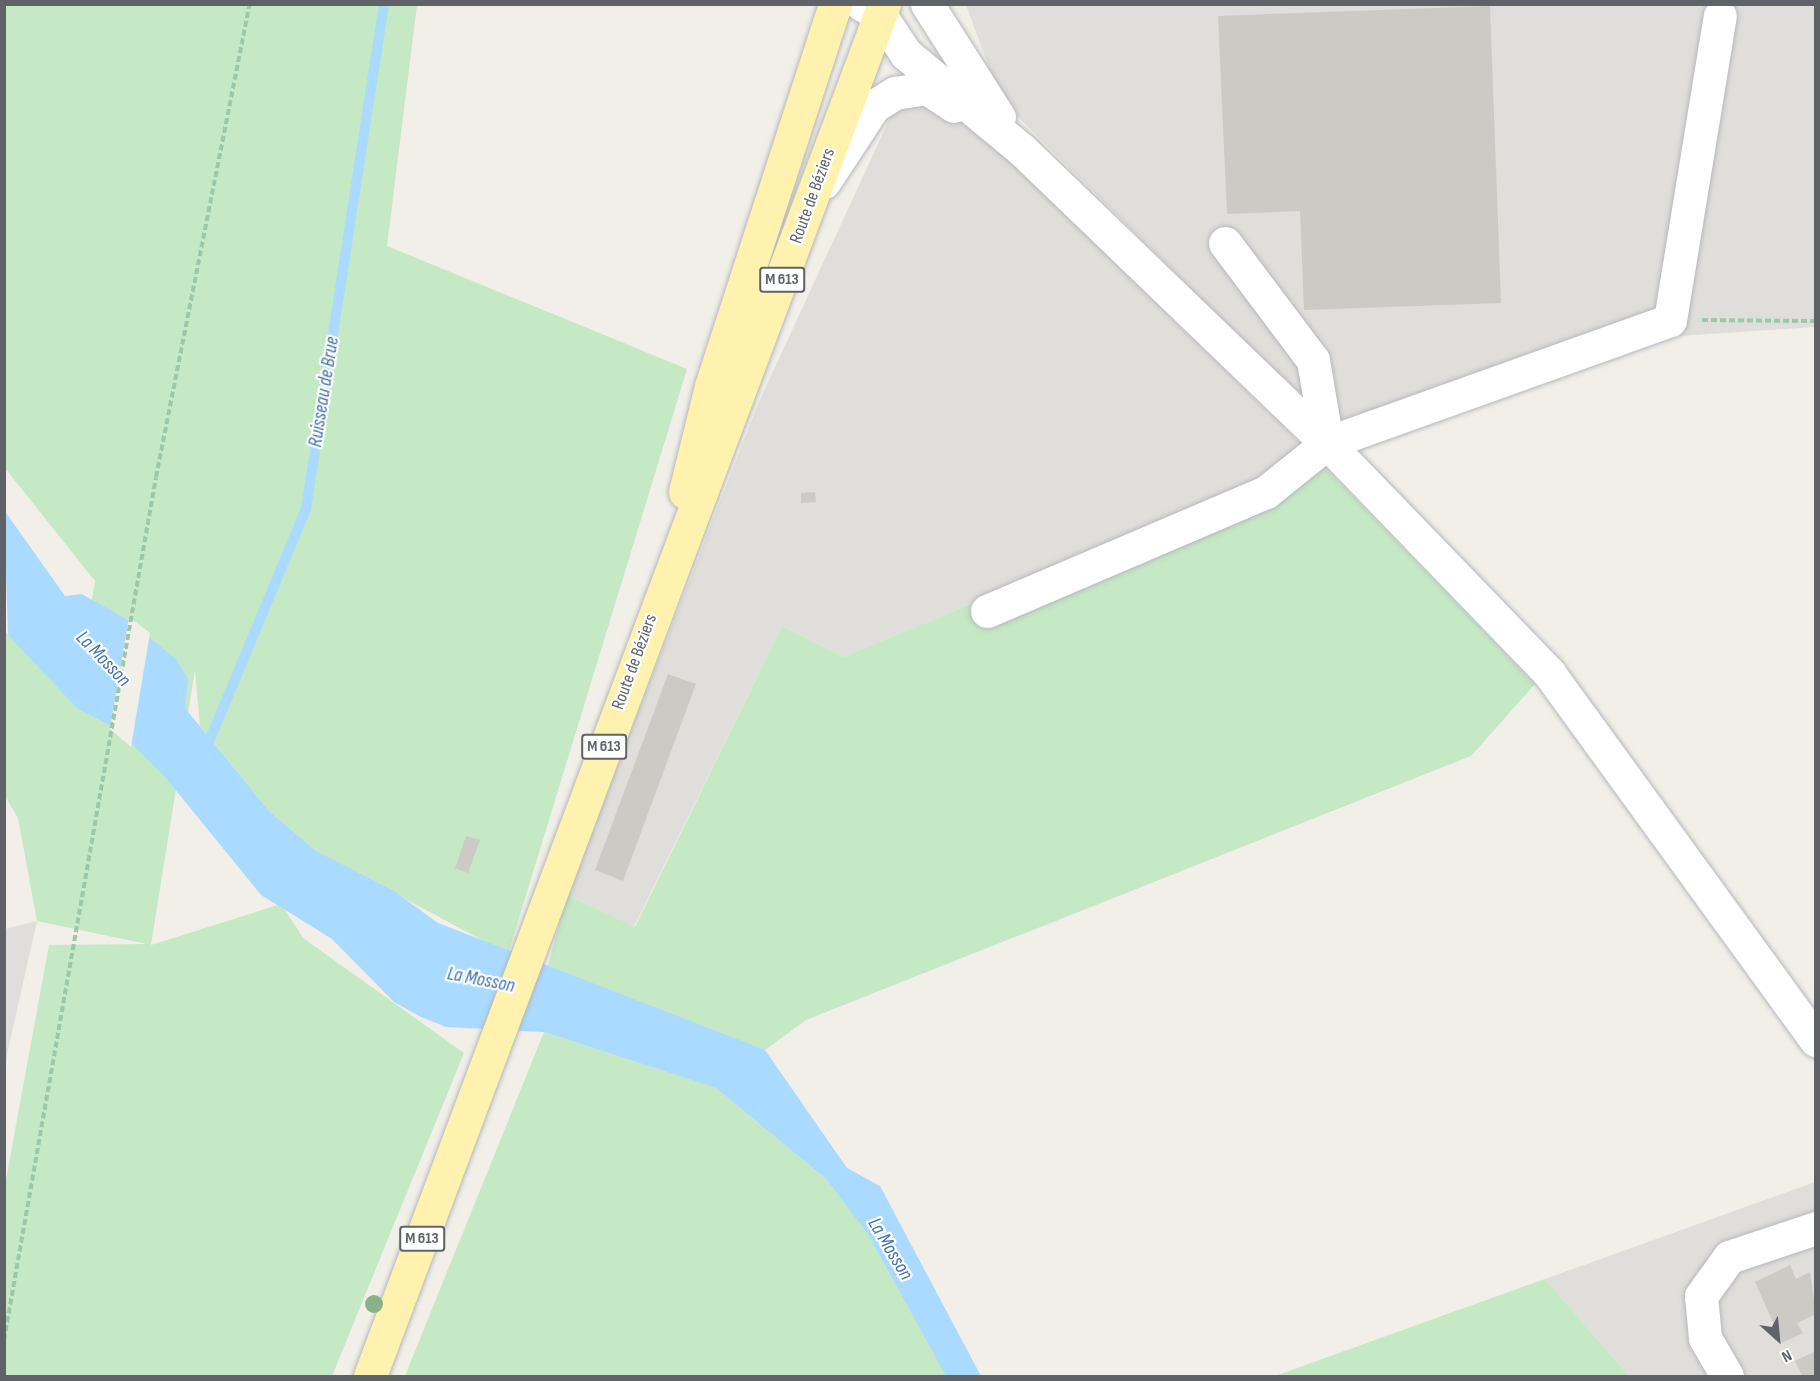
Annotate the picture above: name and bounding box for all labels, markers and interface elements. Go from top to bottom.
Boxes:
street label: Route de Béziers [786,145,840,247]
road number: M 613 [758,267,806,293]
water label: Ruisseau de Brue [303,335,345,449]
street label: Route de Béziers [608,611,662,713]
water label: La Mosson [71,626,135,692]
road number: M 613 [580,734,628,760]
water label: La Mosson [445,962,517,998]
water label: La Mosson [862,1213,918,1285]
road number: M 613 [398,1226,446,1252]
north arrow [1748,1309,1808,1369]
text: N [1778,1345,1795,1366]

